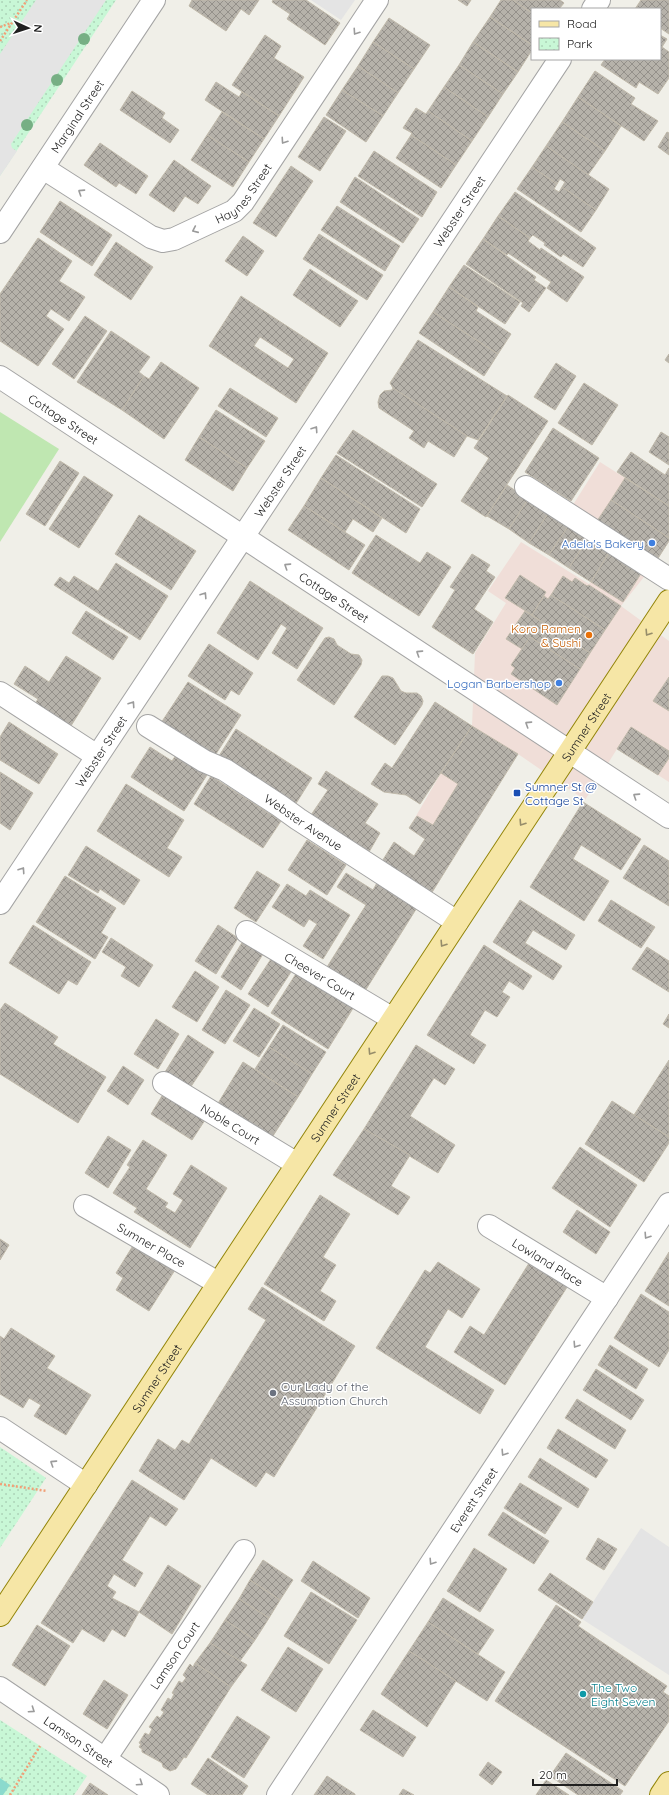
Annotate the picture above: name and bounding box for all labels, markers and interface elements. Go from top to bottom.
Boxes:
north arrow [8,8,48,48]
legend [531,8,661,60]
text: Road [567,16,597,31]
text: N [31,24,45,33]
one-way arrow [354,28,361,35]
text: Park [567,36,592,51]
street label: Marginal Street [47,77,107,156]
one-way arrow [281,137,289,144]
street label: Haynes Street [212,160,274,226]
street label: Webster Street [430,173,488,250]
one-way arrow [78,189,85,197]
one-way arrow [192,225,199,233]
street label: Cottage Street [26,390,101,447]
one-way arrow [310,426,317,433]
street label: Webster Street [251,443,309,520]
place label: Adela's Bakery [561,536,644,551]
marker: Adela's Bakery [647,538,657,548]
one-way arrow [284,563,291,571]
street label: Cottage Street [296,568,372,625]
one-way arrow [199,593,206,600]
place label: Koro Ramen & Sushi [511,621,581,650]
one-way arrow [645,629,652,636]
marker: Koro Ramen & Sushi [584,630,594,640]
one-way arrow [416,650,423,658]
place label: Logan Barbershop [447,676,551,691]
marker: Logan Barbershop [554,678,564,688]
street label: Sumner Street [558,690,614,764]
one-way arrow [127,701,135,708]
street label: Webster Street [72,713,130,790]
one-way arrow [525,722,532,729]
place label: Sumner St @ Cottage St [525,779,597,808]
marker: Sumner St @ Cottage St [512,788,522,798]
street label: Webster Avenue [262,790,346,853]
one-way arrow [634,794,641,801]
one-way arrow [520,819,527,826]
one-way arrow [17,868,24,875]
one-way arrow [440,940,448,947]
street label: Cheever Court [282,949,358,1002]
one-way arrow [368,1048,376,1055]
street label: Sumner Street [307,1070,363,1145]
street label: Noble Court [198,1100,263,1147]
street label: Sumner Place [115,1219,189,1270]
one-way arrow [645,1232,652,1239]
street label: Lowland Place [510,1235,586,1289]
street label: Sumner Street [128,1341,184,1415]
one-way arrow [573,1341,581,1348]
place label: Our Lady of the Assumption Church [281,1379,388,1408]
marker: Our Lady of the Assumption Church [268,1388,278,1398]
one-way arrow [501,1449,509,1456]
one-way arrow [50,1460,57,1468]
street label: Everett Street [446,1464,500,1535]
one-way arrow [430,1557,437,1564]
street label: Lamson Court [146,1618,202,1692]
place label: The Two Eight Seven [591,1680,656,1709]
marker: The Two Eight Seven [578,1689,588,1699]
one-way arrow [28,1705,35,1713]
street label: Lamson Street [41,1712,116,1770]
scale bar [533,1761,617,1787]
text: 20 m [539,1767,567,1782]
one-way arrow [136,1778,143,1786]

